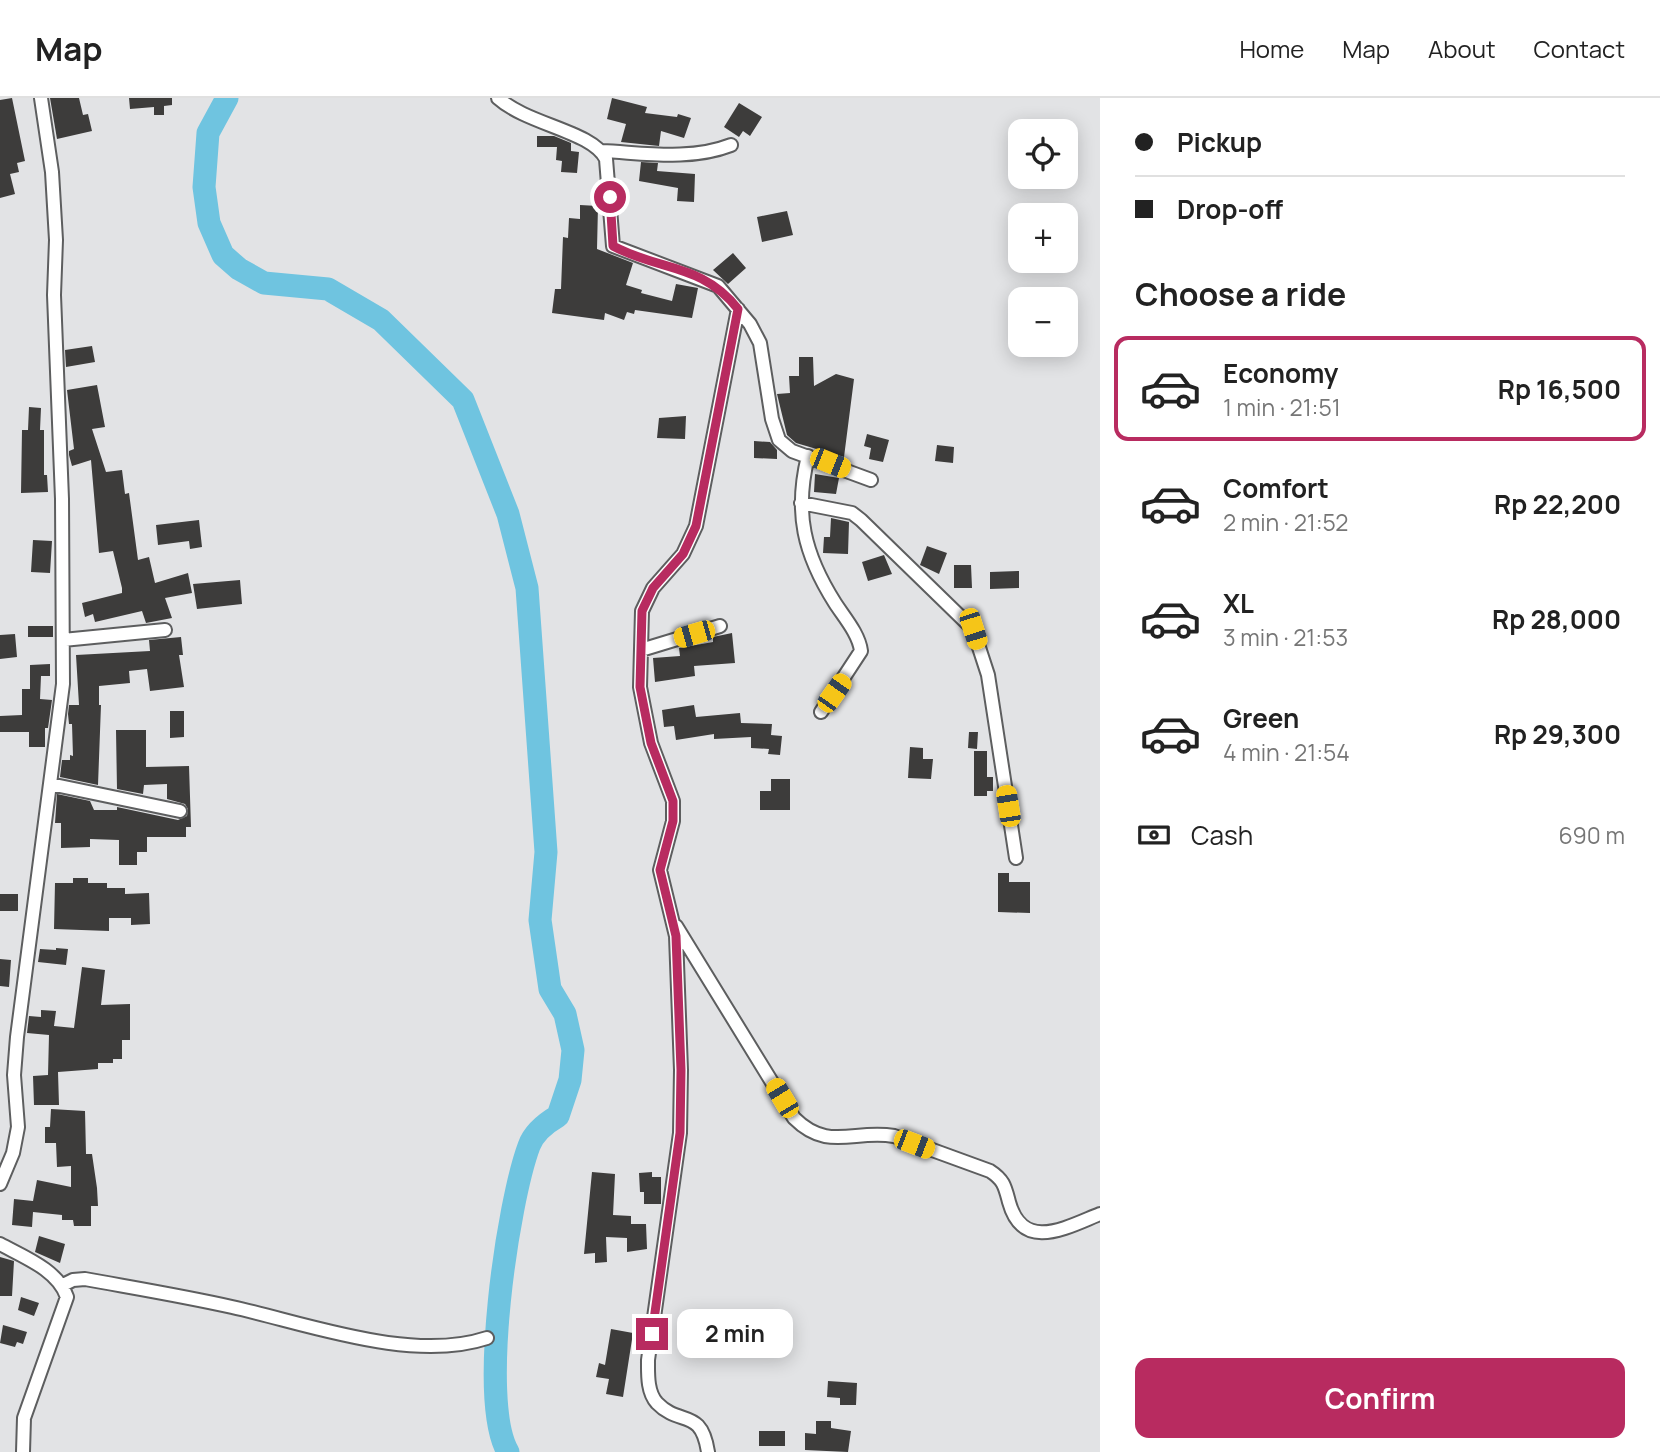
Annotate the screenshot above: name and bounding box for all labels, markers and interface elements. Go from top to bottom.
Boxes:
text: Map [35,26,103,71]
text: Home [1239,32,1304,65]
text: Map [1342,32,1390,65]
text: About [1428,32,1496,65]
text: Contact [1534,32,1625,65]
map controls [1008,119,1078,357]
button: locate [1008,119,1078,189]
text: Pickup [1177,124,1262,160]
route start [594,181,626,213]
text: Drop-off [1177,191,1283,227]
button: + [1008,203,1078,273]
text: Choose a ride [1135,272,1346,316]
button: − [1008,287,1078,357]
text: Economy [1223,355,1338,391]
icon: car [1139,357,1202,420]
text: Rp 16,500 [1498,371,1621,407]
text: 1 min · 21:51 [1223,391,1341,423]
car [807,445,854,481]
text: Comfort [1223,470,1329,506]
icon: car [1139,472,1202,535]
text: Rp 22,200 [1494,486,1621,522]
text: 2 min · 21:52 [1223,506,1348,538]
text: XL [1223,585,1254,621]
icon: car [1139,587,1202,650]
text: Rp 28,000 [1492,601,1621,637]
car [957,606,990,652]
car [671,618,718,650]
text: 3 min · 21:53 [1223,621,1348,653]
car [814,670,855,716]
text: Green [1223,700,1299,736]
icon: car [1139,702,1202,765]
text: Rp 29,300 [1494,716,1621,752]
text: 4 min · 21:54 [1223,736,1350,768]
car [995,784,1022,828]
icon: cash [1135,816,1173,854]
text: Cash [1191,817,1253,853]
text: 690 m [1559,819,1625,851]
car [763,1075,802,1121]
car [891,1127,938,1161]
callout: 2 min [676,1310,792,1358]
text: 2 min [705,1317,765,1349]
route end [636,1318,668,1350]
button: Confirm [1135,1358,1625,1438]

